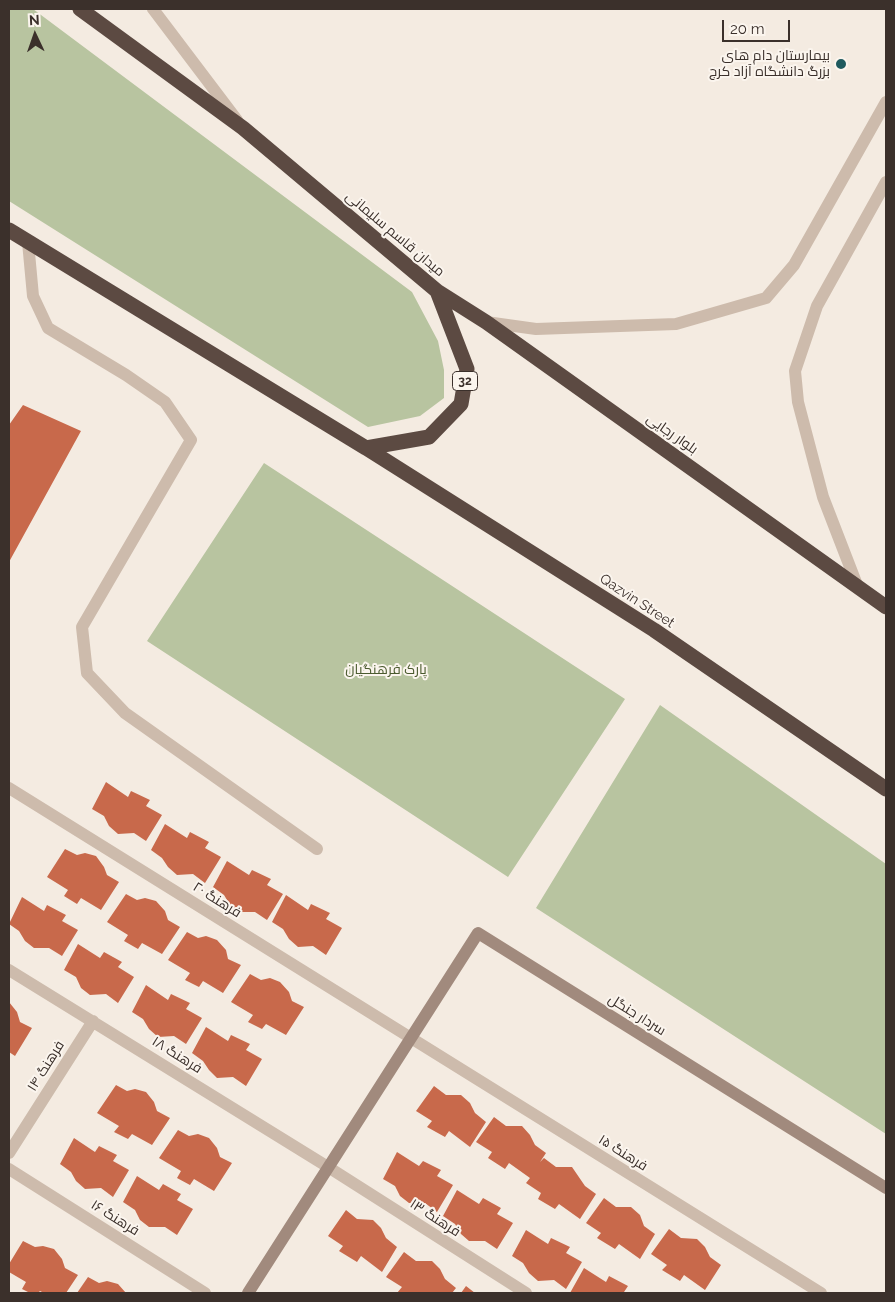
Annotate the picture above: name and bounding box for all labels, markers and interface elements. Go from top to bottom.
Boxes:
north arrow [10,10,60,60]
scale bar [725,10,792,42]
text: N [28,12,40,28]
text: 20 m [730,20,765,38]
place label: بیمارستان دام های بزرگ دانشگاه آزاد کرج [709,48,830,80]
marker: بیمارستان دام های بزرگ دانشگاه آزاد کرج [834,57,848,71]
street label: میدان قاسم سلیمانی [342,188,448,280]
road number: 32 [452,372,478,391]
street label: بلوار رجایی [643,410,701,458]
street label: Qazvin Street [596,571,678,631]
park label: پارک فرهنگیان [345,662,427,678]
street label: فرهنگ ۲۰ [190,879,244,921]
street label: سردار جنگل [605,991,669,1039]
street label: فرهنگ ۱۸ [149,1033,205,1077]
street label: فرهنگ ۱۴ [24,1038,68,1094]
street label: فرهنگ ۱۵ [595,1131,651,1175]
street label: فرهنگ ۱۳ [407,1195,463,1241]
street label: فرهنگ ۱۶ [88,1197,142,1239]

